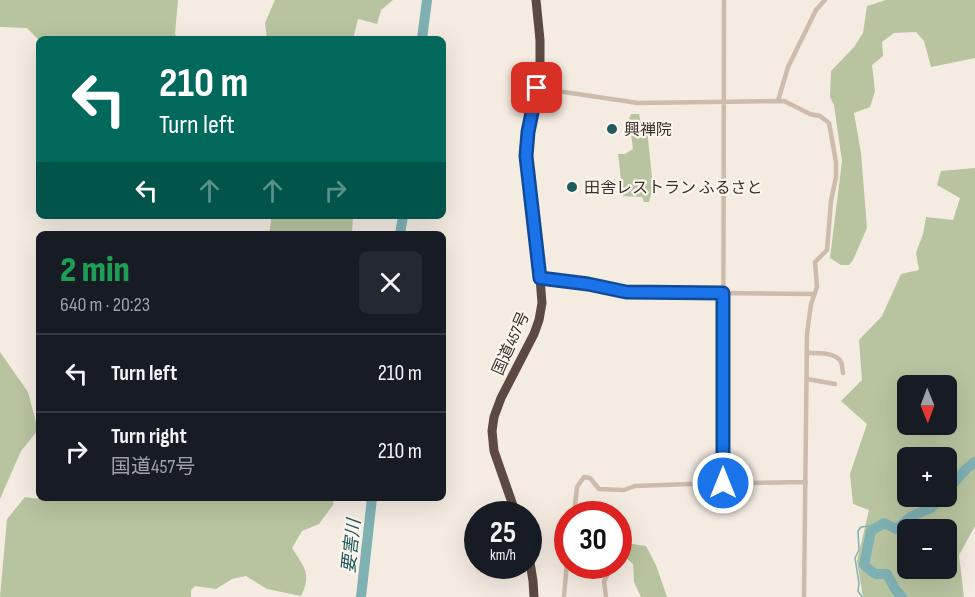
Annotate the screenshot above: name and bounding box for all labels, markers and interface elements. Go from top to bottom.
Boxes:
text: 210 m [159,58,248,109]
icon: left [60,60,138,138]
pin [511,62,562,113]
icon: arrive [520,71,553,104]
text: Turn left [159,109,235,141]
place label: 興禅院 [624,121,672,140]
marker: 興禅院 [605,122,619,136]
icon: left [130,174,163,207]
icon: ahead [193,174,226,207]
icon: ahead [256,174,289,207]
icon: right [319,174,352,207]
place label: 田舎レストラン ふるさと [584,179,763,198]
marker: 田舎レストラン ふるさと [565,180,579,194]
text: 2 min [60,249,130,292]
button: close [359,251,422,314]
text: 640 m · 20:23 [60,293,150,317]
street label: 国道457号 [489,309,534,378]
icon: left [60,357,93,390]
text: Turn left [111,360,177,387]
text: 210 m [378,360,422,387]
north arrow [897,375,957,435]
map controls [897,375,957,579]
text: Turn right [111,423,187,450]
icon: right [60,435,93,468]
text: 210 m [378,438,422,465]
button: + [897,447,957,507]
position arrow [691,451,755,515]
text: 国道457号 [111,455,195,479]
speed limit sign: 30 [554,501,632,579]
text: 25 [490,515,516,551]
water label: 要害川 [338,516,365,574]
button: − [897,519,957,579]
text: km/h [490,546,516,565]

